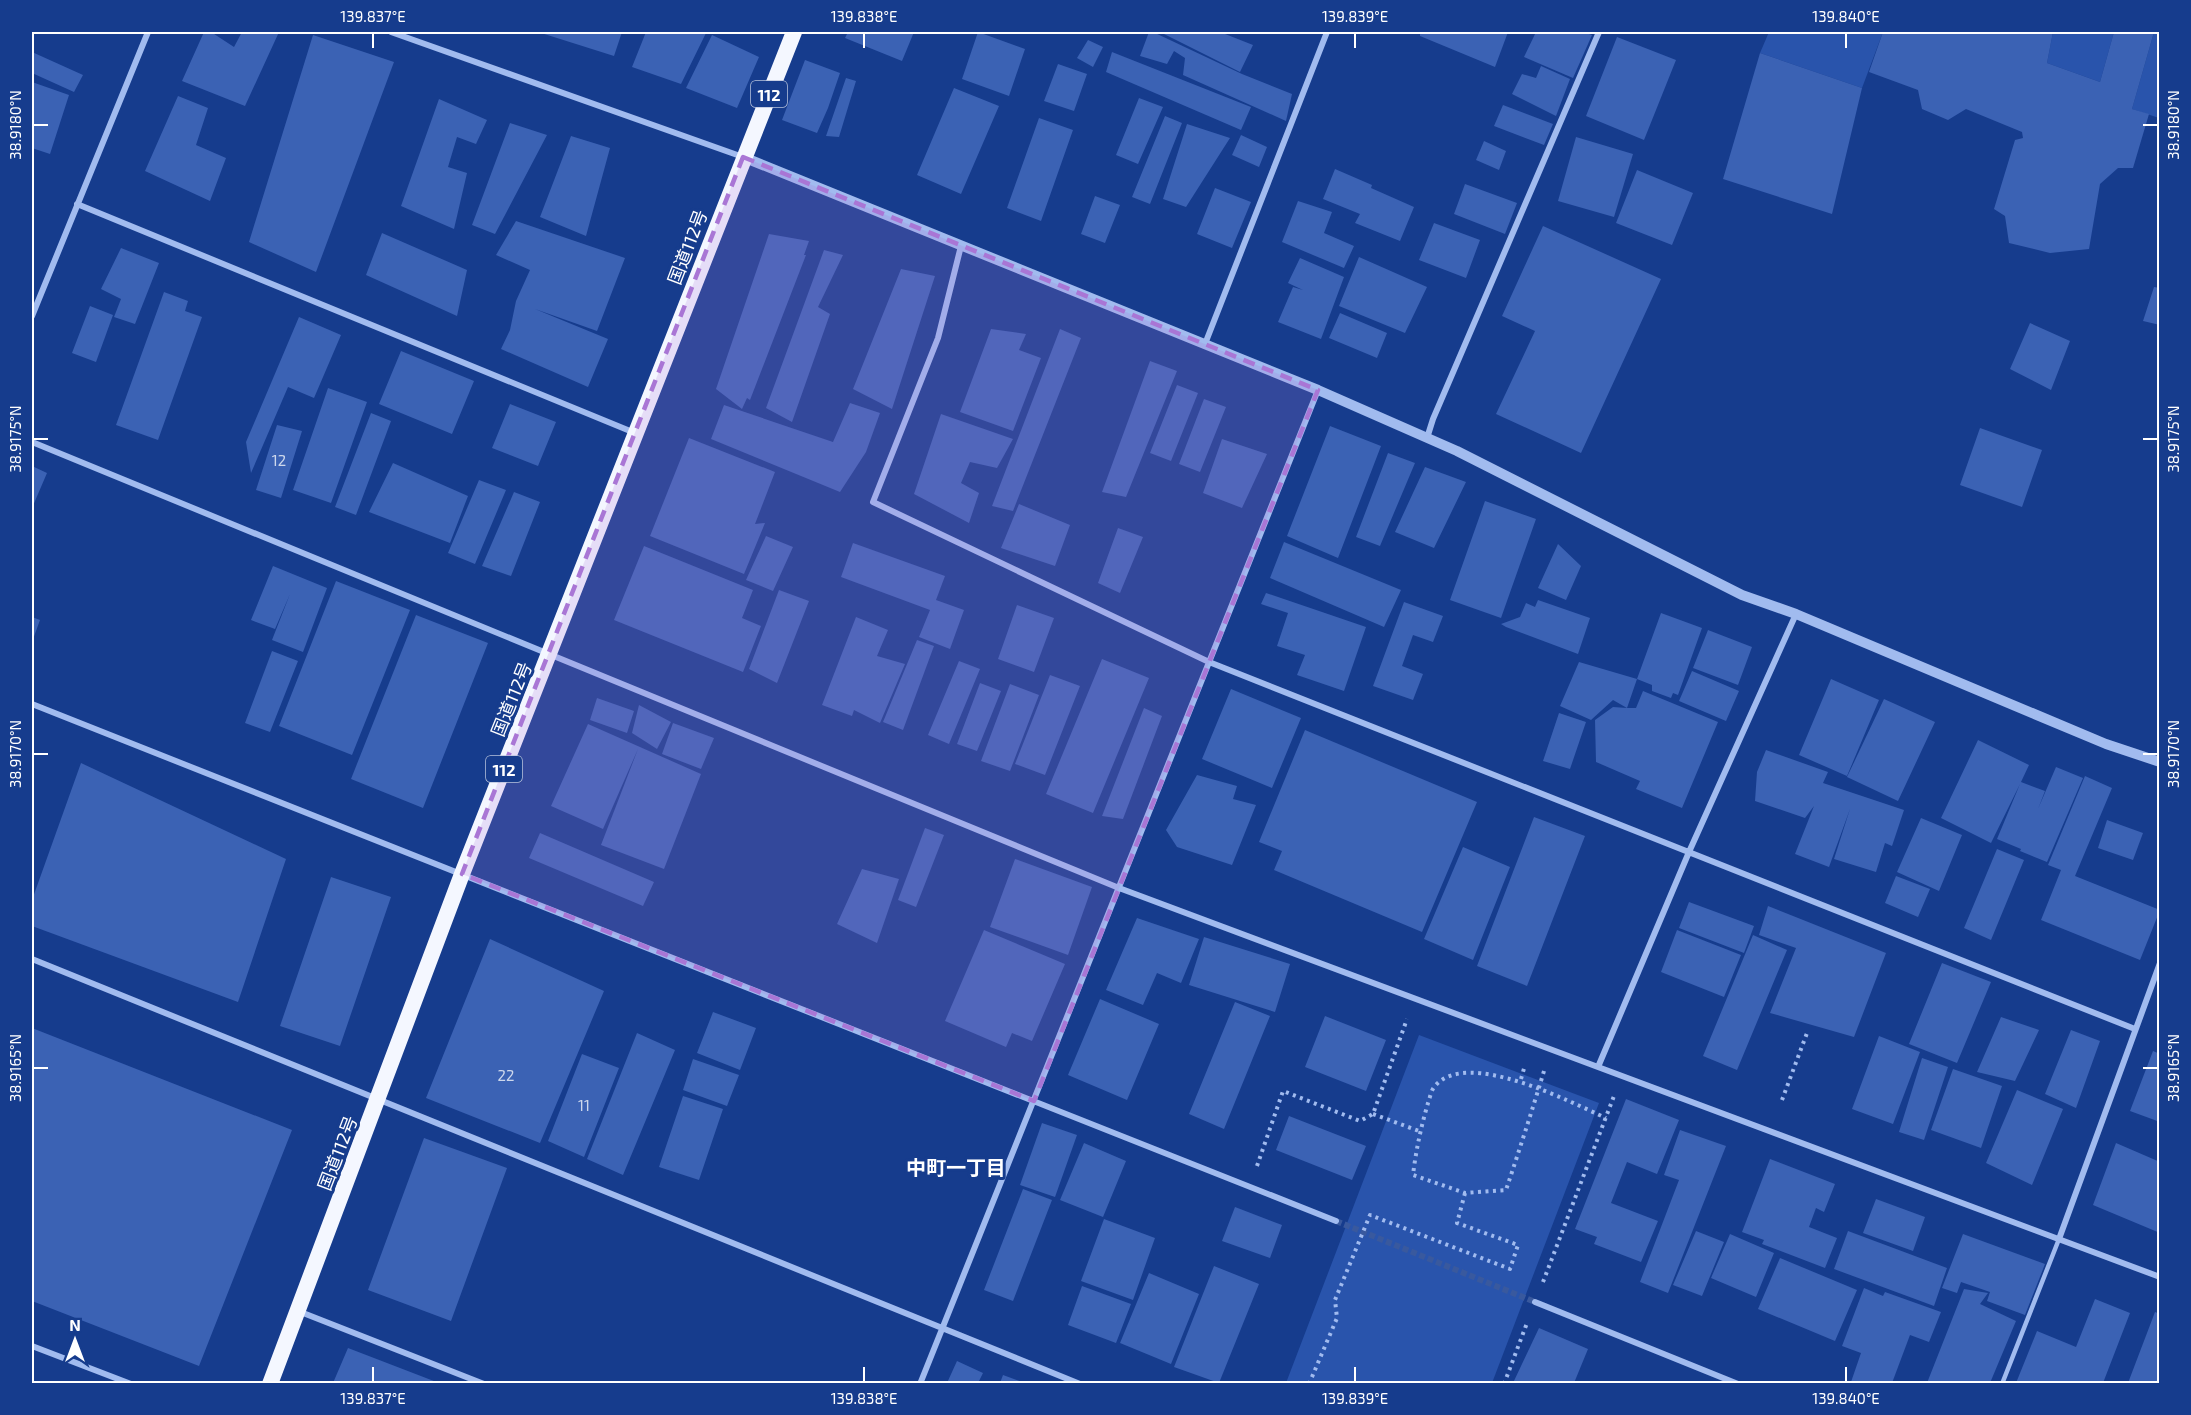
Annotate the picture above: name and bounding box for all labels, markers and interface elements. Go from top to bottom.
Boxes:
text: 139.837°E [340,7,406,25]
text: 139.838°E [831,7,897,25]
text: 139.839°E [1322,7,1388,25]
text: 139.840°E [1812,7,1880,25]
road number: 112 [751,81,787,107]
text: 38.9180°N [6,90,24,160]
text: 38.9180°N [2164,90,2182,160]
street label: 国道112号 [663,206,711,288]
text: 38.9175°N [6,405,24,473]
text: 38.9175°N [2164,405,2182,473]
house number: 12 [272,451,286,469]
street label: 国道112号 [486,659,536,739]
text: 38.9170°N [6,720,24,788]
text: 38.9170°N [2164,720,2182,788]
road number: 112 [486,756,522,782]
text: 38.9165°N [6,1034,24,1102]
text: 38.9165°N [2164,1034,2182,1102]
house number: 22 [498,1066,514,1084]
house number: 11 [578,1096,590,1114]
street label: 国道112号 [313,1112,361,1194]
district label: 中町一丁目 [906,1155,1006,1179]
north arrow [45,1310,105,1370]
text: N [69,1315,81,1334]
text: 139.837°E [340,1389,406,1407]
text: 139.838°E [831,1389,897,1407]
text: 139.839°E [1322,1389,1388,1407]
text: 139.840°E [1812,1389,1880,1407]

